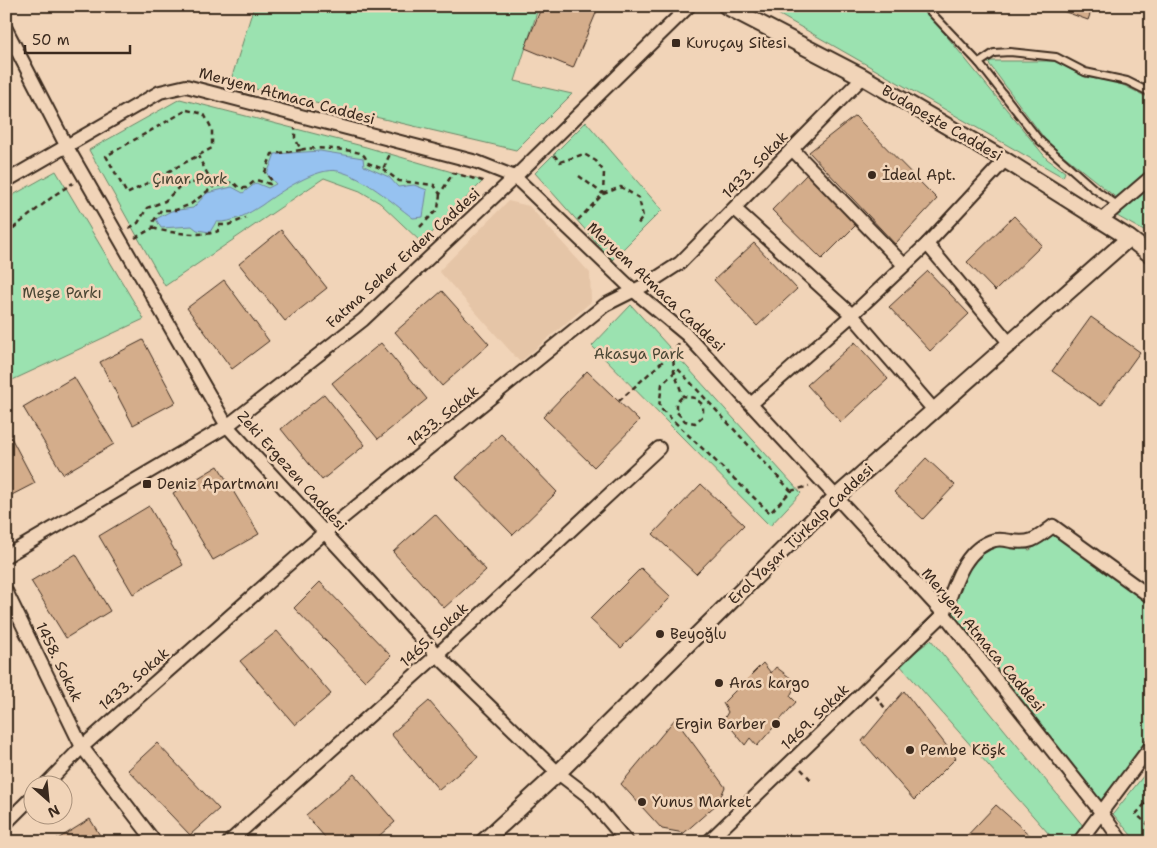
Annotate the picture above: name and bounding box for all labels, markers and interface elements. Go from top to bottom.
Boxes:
scale bar [25,22,130,54]
text: 50 m [32,30,70,50]
place label: Kuruçay Sitesi [686,33,787,53]
marker: Kuruçay Sitesi [670,37,682,49]
street label: Meryem Atmaca Caddesi [197,63,377,129]
street label: Budapeşte Caddesi [878,80,1006,166]
street label: 1433. Sokak [718,127,792,203]
place label: İdeal Apt. [882,165,956,185]
park label: Çınar Park [152,169,228,189]
marker: İdeal Apt. [866,169,878,181]
street label: Fatma Seher Erden Caddesi [322,184,484,332]
street label: Meryem Atmaca Caddesi [583,218,729,356]
park label: Meşe Parkı [22,283,102,303]
park label: Akasya Park [594,344,684,364]
street label: 1433. Sokak [403,381,483,451]
street label: Zeki Ergezen Caddesi [233,407,351,535]
street label: Erol Yaşar Türkalp Caddesi [724,459,878,609]
place label: Deniz Apartmanı [157,474,279,494]
marker: Deniz Apartmanı [141,478,153,490]
street label: Meryem Atmaca Caddesi [917,564,1049,716]
street label: 1465. Sokak [396,598,472,672]
street label: 1458. Sokak [31,619,87,705]
place label: Beyoğlu [670,624,727,644]
marker: Beyoğlu [654,628,666,640]
street label: 1433. Sokak [95,643,173,715]
place label: Aras kargo [729,673,810,693]
marker: Aras kargo [713,677,725,689]
street label: 1469. Sokak [777,680,853,754]
place label: Ergin Barber [675,714,766,734]
marker: Ergin Barber [770,718,782,730]
place label: Pembe Köşk [920,740,1006,760]
marker: Pembe Köşk [904,744,916,756]
north arrow [22,776,72,826]
place label: Yunus Market [652,792,752,812]
marker: Yunus Market [636,796,648,808]
text: N [45,801,63,822]

